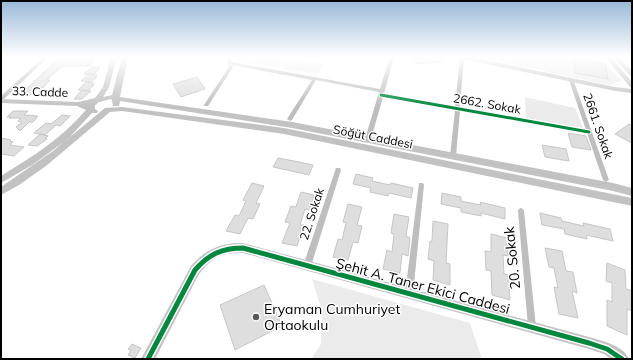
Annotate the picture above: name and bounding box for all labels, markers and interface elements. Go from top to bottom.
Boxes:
street label: 33. Cadde [12,83,68,100]
street label: 2662. Sokak [452,90,523,117]
street label: 2661. Sokak [580,91,617,161]
street label: Söğüt Caddesi [332,121,414,152]
street label: 22. Sokak [296,185,327,242]
street label: 20. Sokak [500,225,524,290]
street label: Şehit A. Taner Ekici Caddesi [334,254,512,318]
place label: Eryaman Cumhuriyet Ortaokulu [264,300,400,334]
marker: Eryaman Cumhuriyet Ortaokulu [251,312,261,322]

